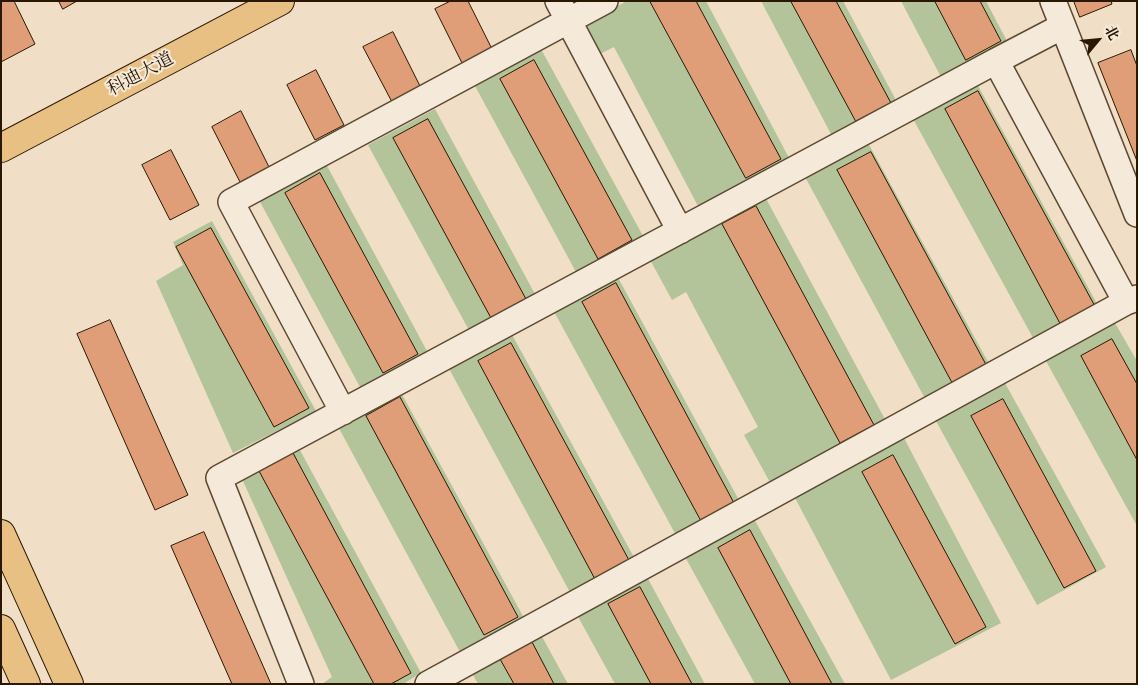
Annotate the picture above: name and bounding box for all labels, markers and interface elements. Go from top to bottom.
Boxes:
north arrow [1073,15,1123,65]
text: 北 [1100,22,1123,43]
street label: 科迪大道 [104,49,178,101]

